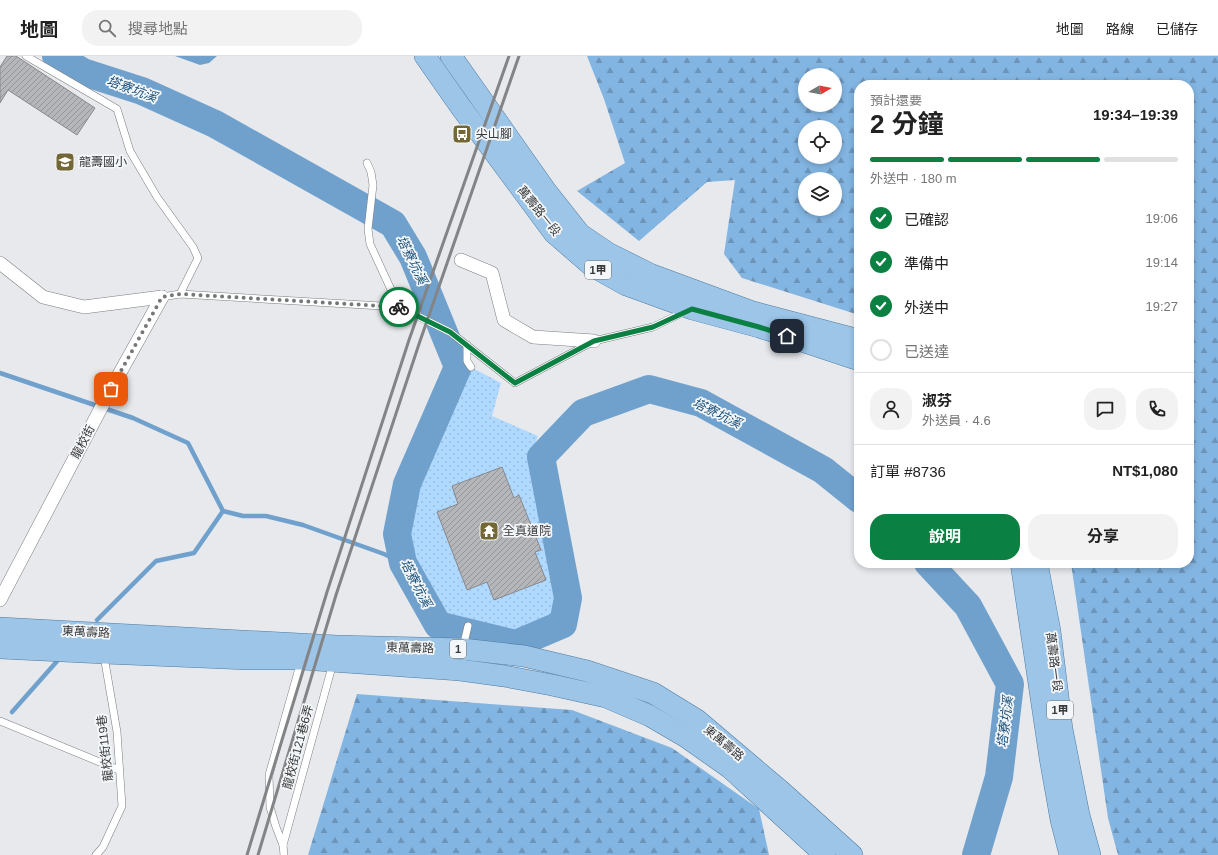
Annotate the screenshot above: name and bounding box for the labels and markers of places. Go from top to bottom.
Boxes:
bus stop icon: 尖山腳 [451,123,473,145]
place label: 尖山腳 [476,127,512,141]
school or university icon: 龍壽國小 [54,151,76,173]
place label: 龍壽國小 [79,155,127,169]
pin [770,319,804,353]
pin [94,372,128,406]
temple icon: 全真道院 [478,520,500,542]
place label: 全真道院 [503,524,551,538]

